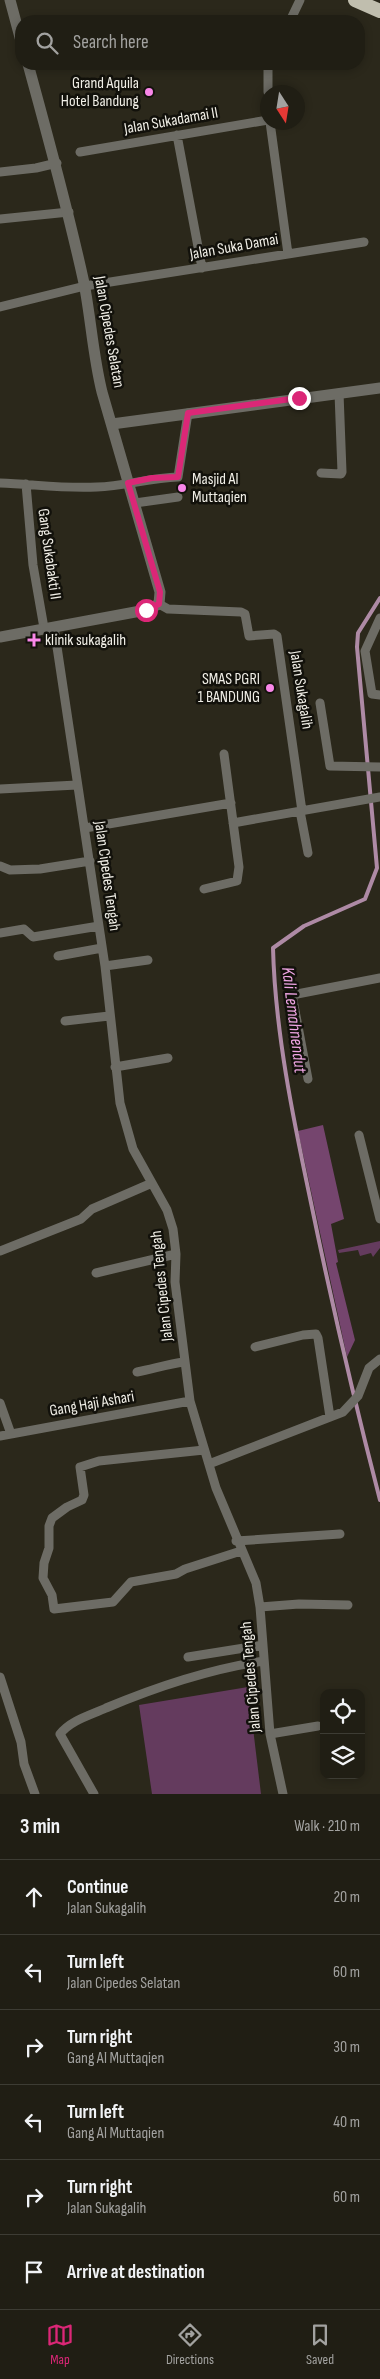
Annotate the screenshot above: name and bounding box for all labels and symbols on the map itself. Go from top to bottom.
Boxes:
place label: Grand Aquila Hotel Bandung [61,74,139,111]
north arrow [260,85,305,130]
marker: Grand Aquila Hotel Bandung [143,86,155,98]
street label: Jalan Sukadamai II [122,103,219,139]
street label: Jalan Suka Damai [187,230,280,264]
street label: Jalan Cipedes Selatan [90,274,128,389]
route end [288,387,311,410]
place label: Masjid Al Muttaqien [192,470,247,507]
marker: Masjid Al Muttaqien [176,482,188,494]
street label: Gang Sukabakti II [33,507,65,601]
route start [135,599,158,622]
place label: klinik sukagalih [45,631,126,650]
marker: klinik sukagalih [27,633,41,647]
street label: Jalan Sukagalih [285,648,317,731]
place label: SMAS PGRI 1 BANDUNG [198,670,260,707]
marker: SMAS PGRI 1 BANDUNG [264,682,276,694]
street label: Jalan Cipedes Tengah [90,819,124,932]
water label: Kali Lemahnendut [277,966,311,1075]
street label: Jalan Cipedes Tengah [147,1230,177,1343]
street label: Gang Haji Ashari [48,1387,136,1421]
street label: Jalan Cipedes Tengah [237,1621,265,1734]

